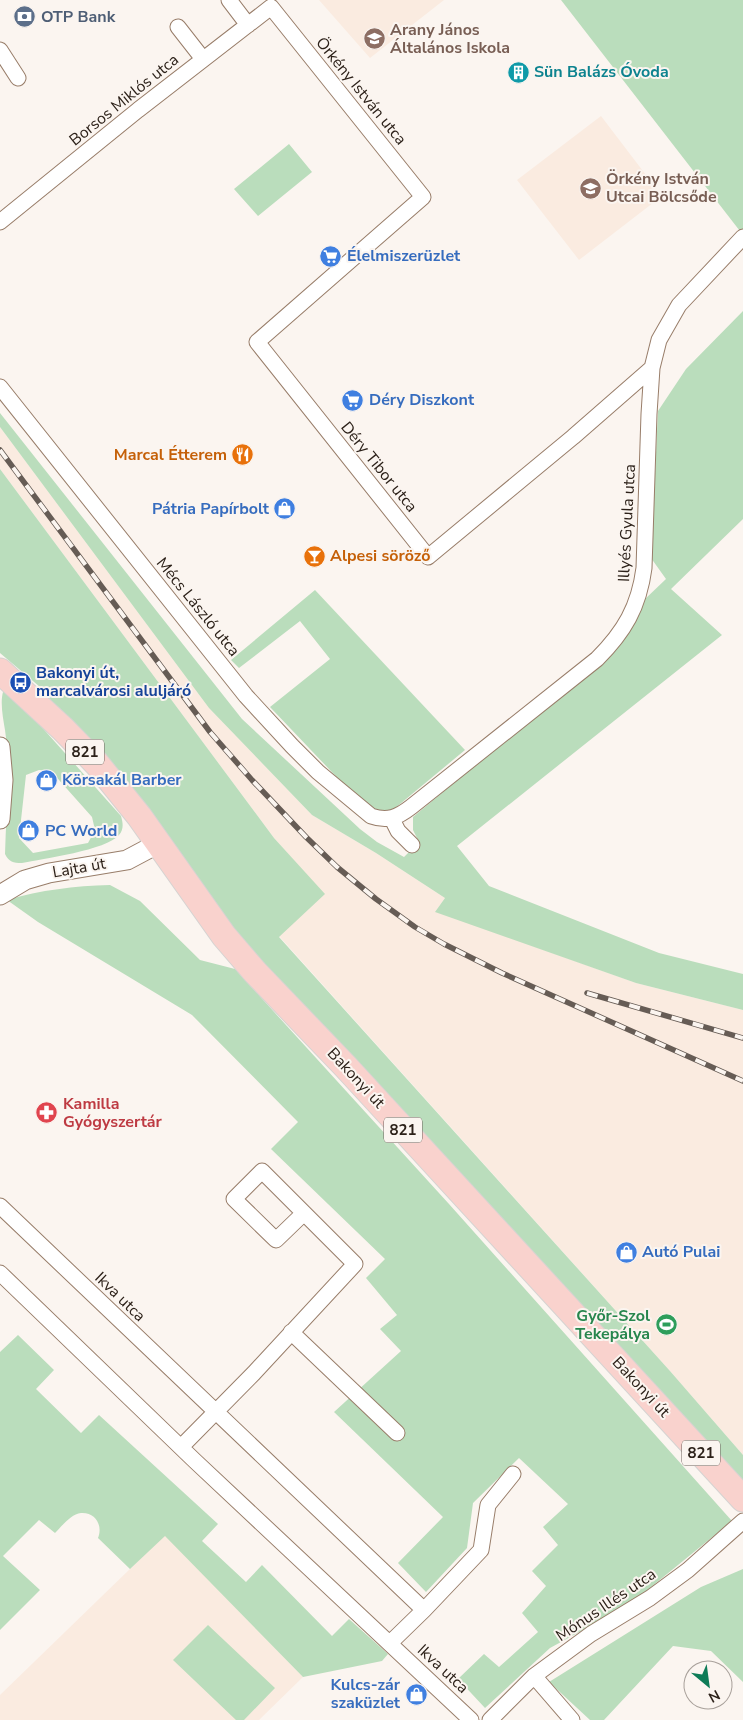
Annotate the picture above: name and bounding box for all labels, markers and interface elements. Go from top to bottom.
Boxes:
bank icon: OTP Bank [13,5,37,29]
place label: OTP Bank [41,6,116,28]
place label: Arany János Általános Iskola [390,19,510,59]
school or university icon: Arany János Általános Iskola [362,27,386,51]
street label: Örkény István utca [311,32,411,150]
street label: Borsos Miklós utca [65,49,183,151]
building icon: Sün Balázs Óvoda [506,60,530,84]
place label: Sün Balázs Óvoda [534,61,669,83]
place label: Örkény István Utcai Bölcsőde [606,168,717,208]
school or university icon: Örkény István Utcai Bölcsőde [578,176,602,200]
supermarket icon: Élelmiszerüzlet [319,244,343,268]
place label: Élelmiszerüzlet [347,245,461,267]
supermarket icon: Déry Diszkont [341,388,365,412]
place label: Déry Diszkont [369,389,475,411]
street label: Déry Tibor utca [336,417,422,517]
restaurant icon: Marcal Étterem [231,443,255,467]
place label: Marcal Étterem [114,444,227,466]
street label: Illyés Gyula utca [613,463,641,583]
shop icon: Pátria Papírbolt [273,497,297,521]
place label: Pátria Papírbolt [152,498,270,520]
bar icon: Alpesi söröző [302,544,326,568]
place label: Alpesi söröző [330,545,430,567]
street label: Mécs László utca [151,553,245,661]
place label: Bakonyi út, marcalvárosi aluljáró [36,662,191,702]
bus stop icon: Bakonyi út, marcalvárosi aluljáró [8,670,32,694]
road number: 821 [66,740,104,764]
shop icon: Körsakál Barber [34,768,58,792]
place label: Körsakál Barber [62,769,182,791]
shop icon: PC World [17,819,41,843]
place label: PC World [45,820,117,842]
street label: Lajta út [51,852,108,883]
street label: Bakonyi út [322,1043,390,1113]
place label: Kamilla Gyógyszertár [63,1093,163,1133]
pharmacy icon: Kamilla Gyógyszertár [35,1101,59,1125]
road number: 821 [384,1118,422,1142]
shop icon: Autó Pulai [614,1240,638,1264]
place label: Autó Pulai [642,1241,720,1263]
street label: Ikva utca [90,1267,150,1327]
place label: Győr-Szol Tekepálya [575,1305,650,1345]
sports icon: Győr-Szol Tekepálya [654,1313,678,1337]
street label: Bakonyi út [607,1352,675,1422]
road number: 821 [682,1440,720,1466]
street label: Mónus Illés utca [552,1563,660,1647]
street label: Ikva utca [413,1640,473,1698]
north arrow [683,1660,733,1710]
place label: Kulcs-zár szaküzlet [331,1674,401,1714]
shop icon: Kulcs-zár szaküzlet [404,1682,428,1706]
text: N [705,1685,723,1707]

